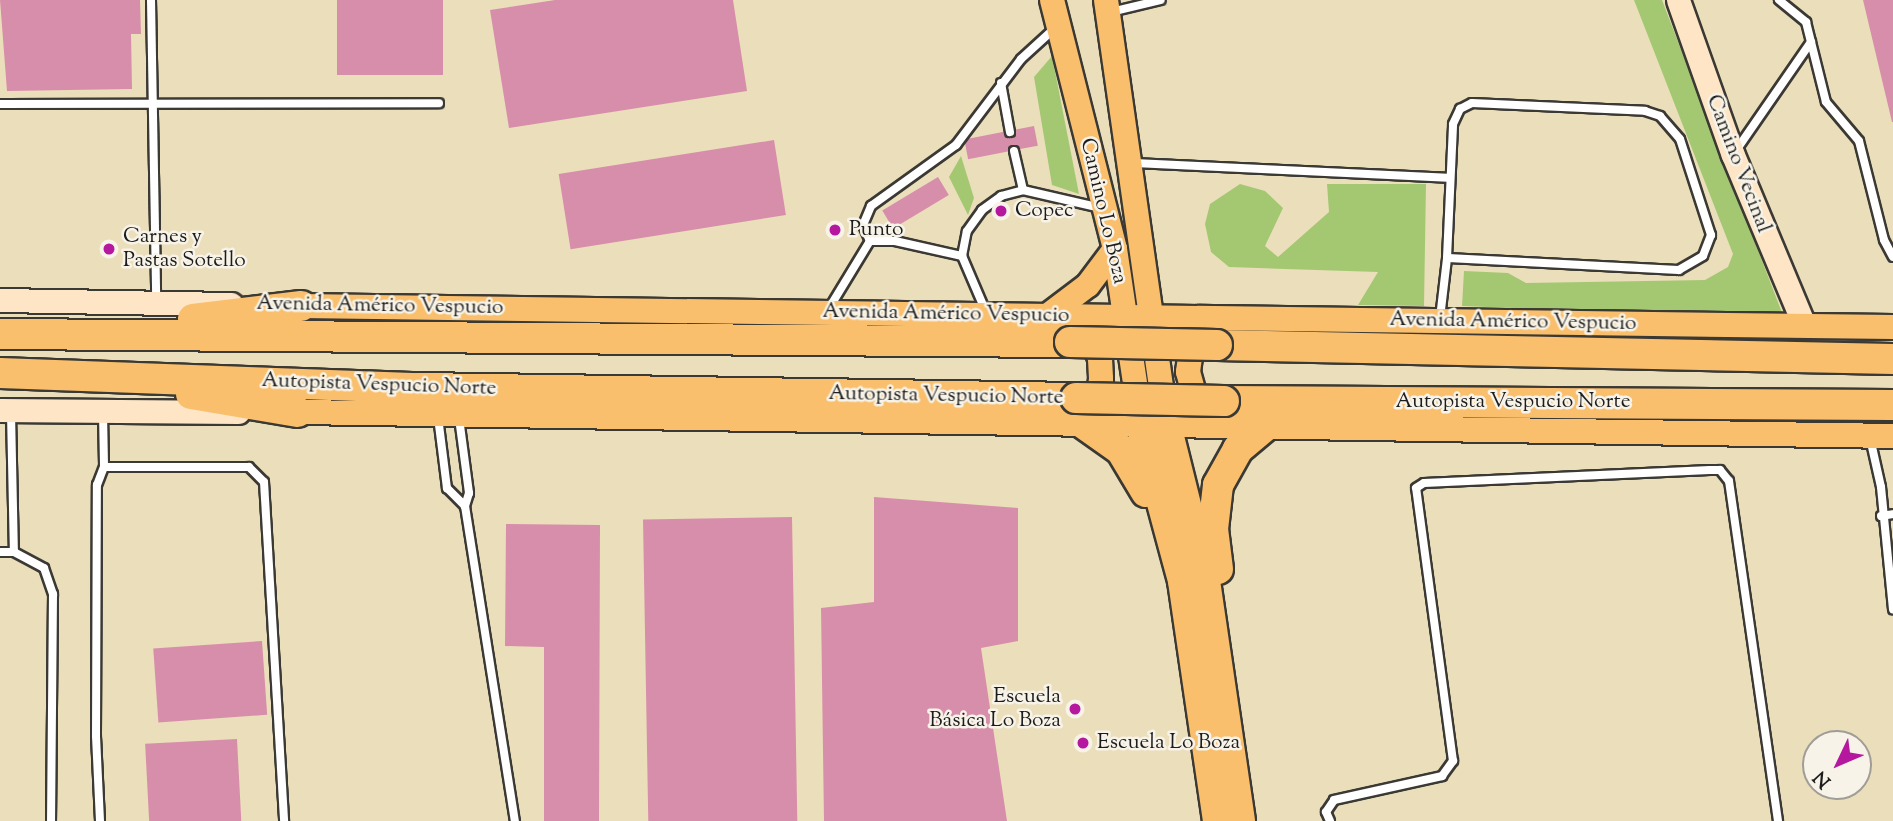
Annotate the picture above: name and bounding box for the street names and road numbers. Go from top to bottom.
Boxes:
street label: Camino Vecinal [1700,91,1776,237]
street label: Camino Lo Boza [1074,136,1132,286]
street label: Avenida Américo Vespucio [256,291,504,321]
street label: Avenida Américo Vespucio [822,299,1070,329]
street label: Avenida Américo Vespucio [1389,307,1637,337]
street label: Autopista Vespucio Norte [261,368,497,402]
street label: Autopista Vespucio Norte [828,381,1064,411]
street label: Autopista Vespucio Norte [1396,389,1630,415]

